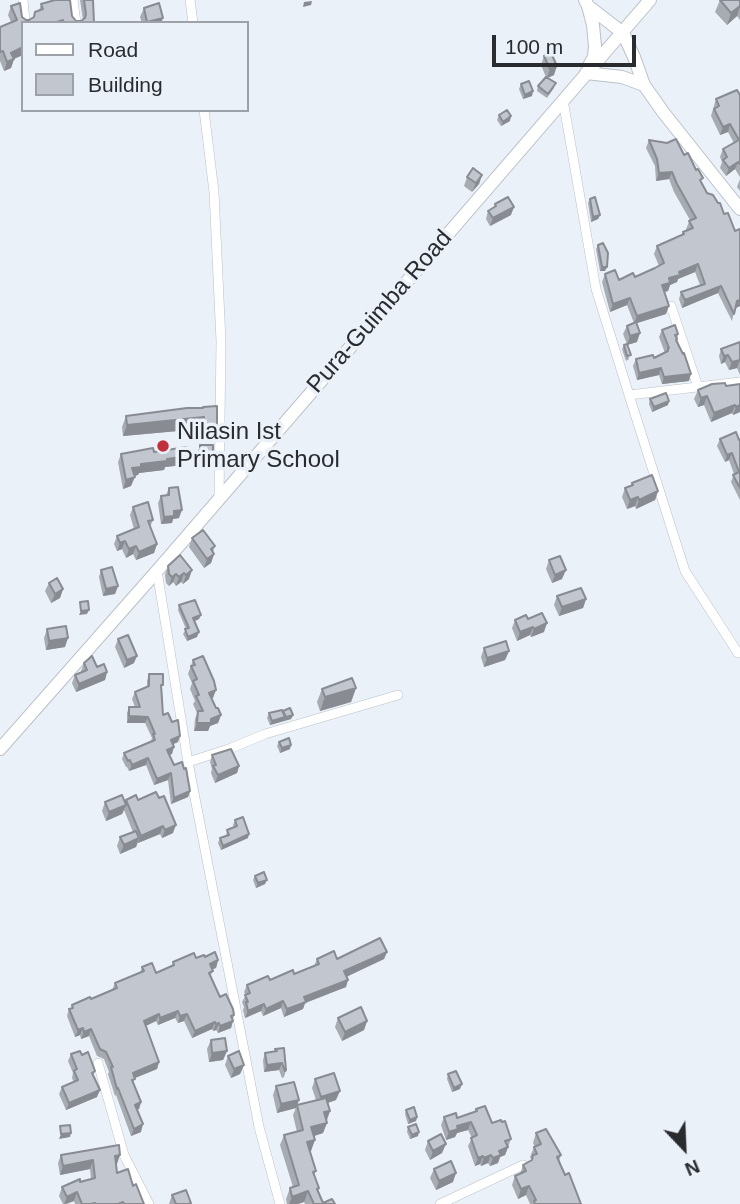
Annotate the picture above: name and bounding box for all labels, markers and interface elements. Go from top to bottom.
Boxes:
legend [21,21,248,112]
scale bar [495,21,638,65]
text: 100 m [505,35,563,58]
text: Road [88,38,138,61]
text: Building [88,73,163,96]
street label: Pura-Guimba Road [301,225,459,399]
place label: Nilasin Ist Primary School [177,418,340,474]
marker: Nilasin Ist Primary School [155,438,171,454]
north arrow [649,1113,719,1183]
text: N [682,1155,703,1180]

